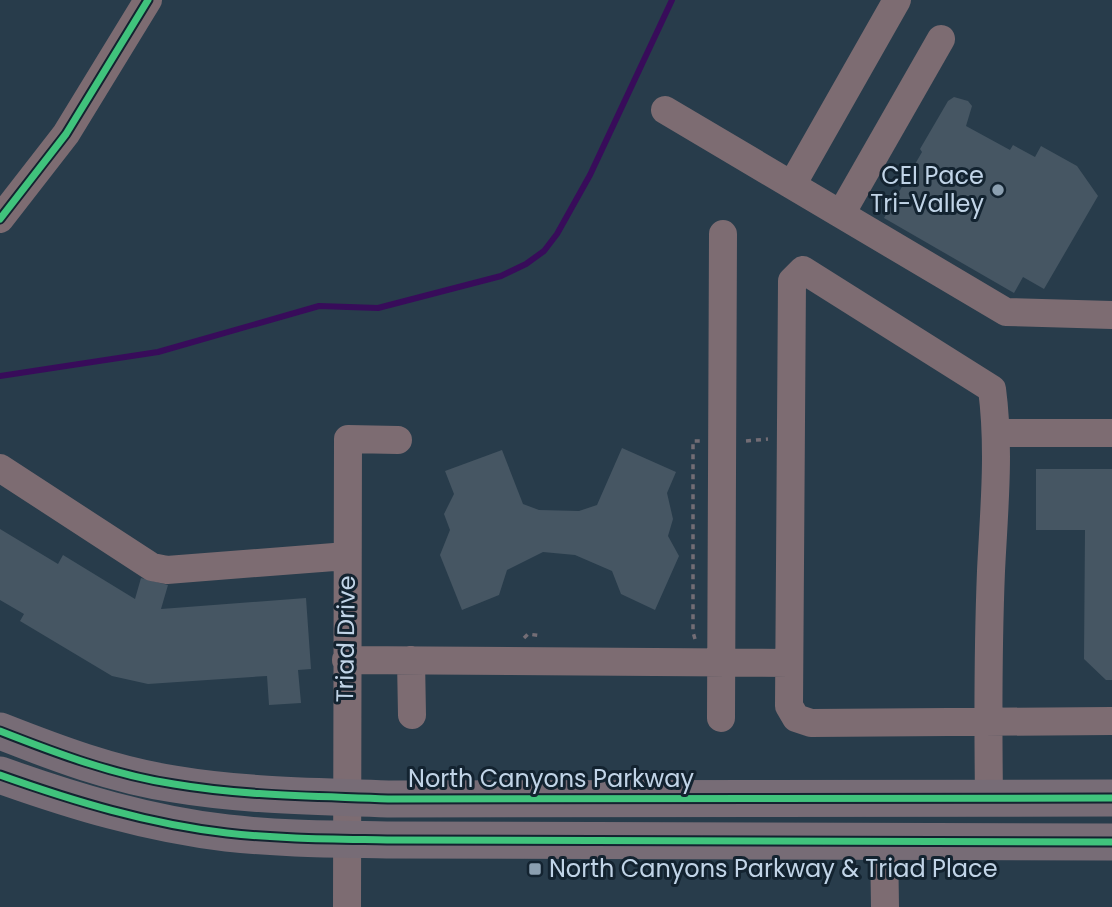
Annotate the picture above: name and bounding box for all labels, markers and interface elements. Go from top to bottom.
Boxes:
place label: CEI Pace Tri-Valley [870,159,984,220]
marker: CEI Pace Tri-Valley [990,182,1006,198]
street label: Triad Drive [328,575,363,703]
street label: North Canyons Parkway [408,762,694,795]
place label: North Canyons Parkway & Triad Place [549,852,998,885]
marker: North Canyons Parkway & Triad Place [527,861,543,877]

